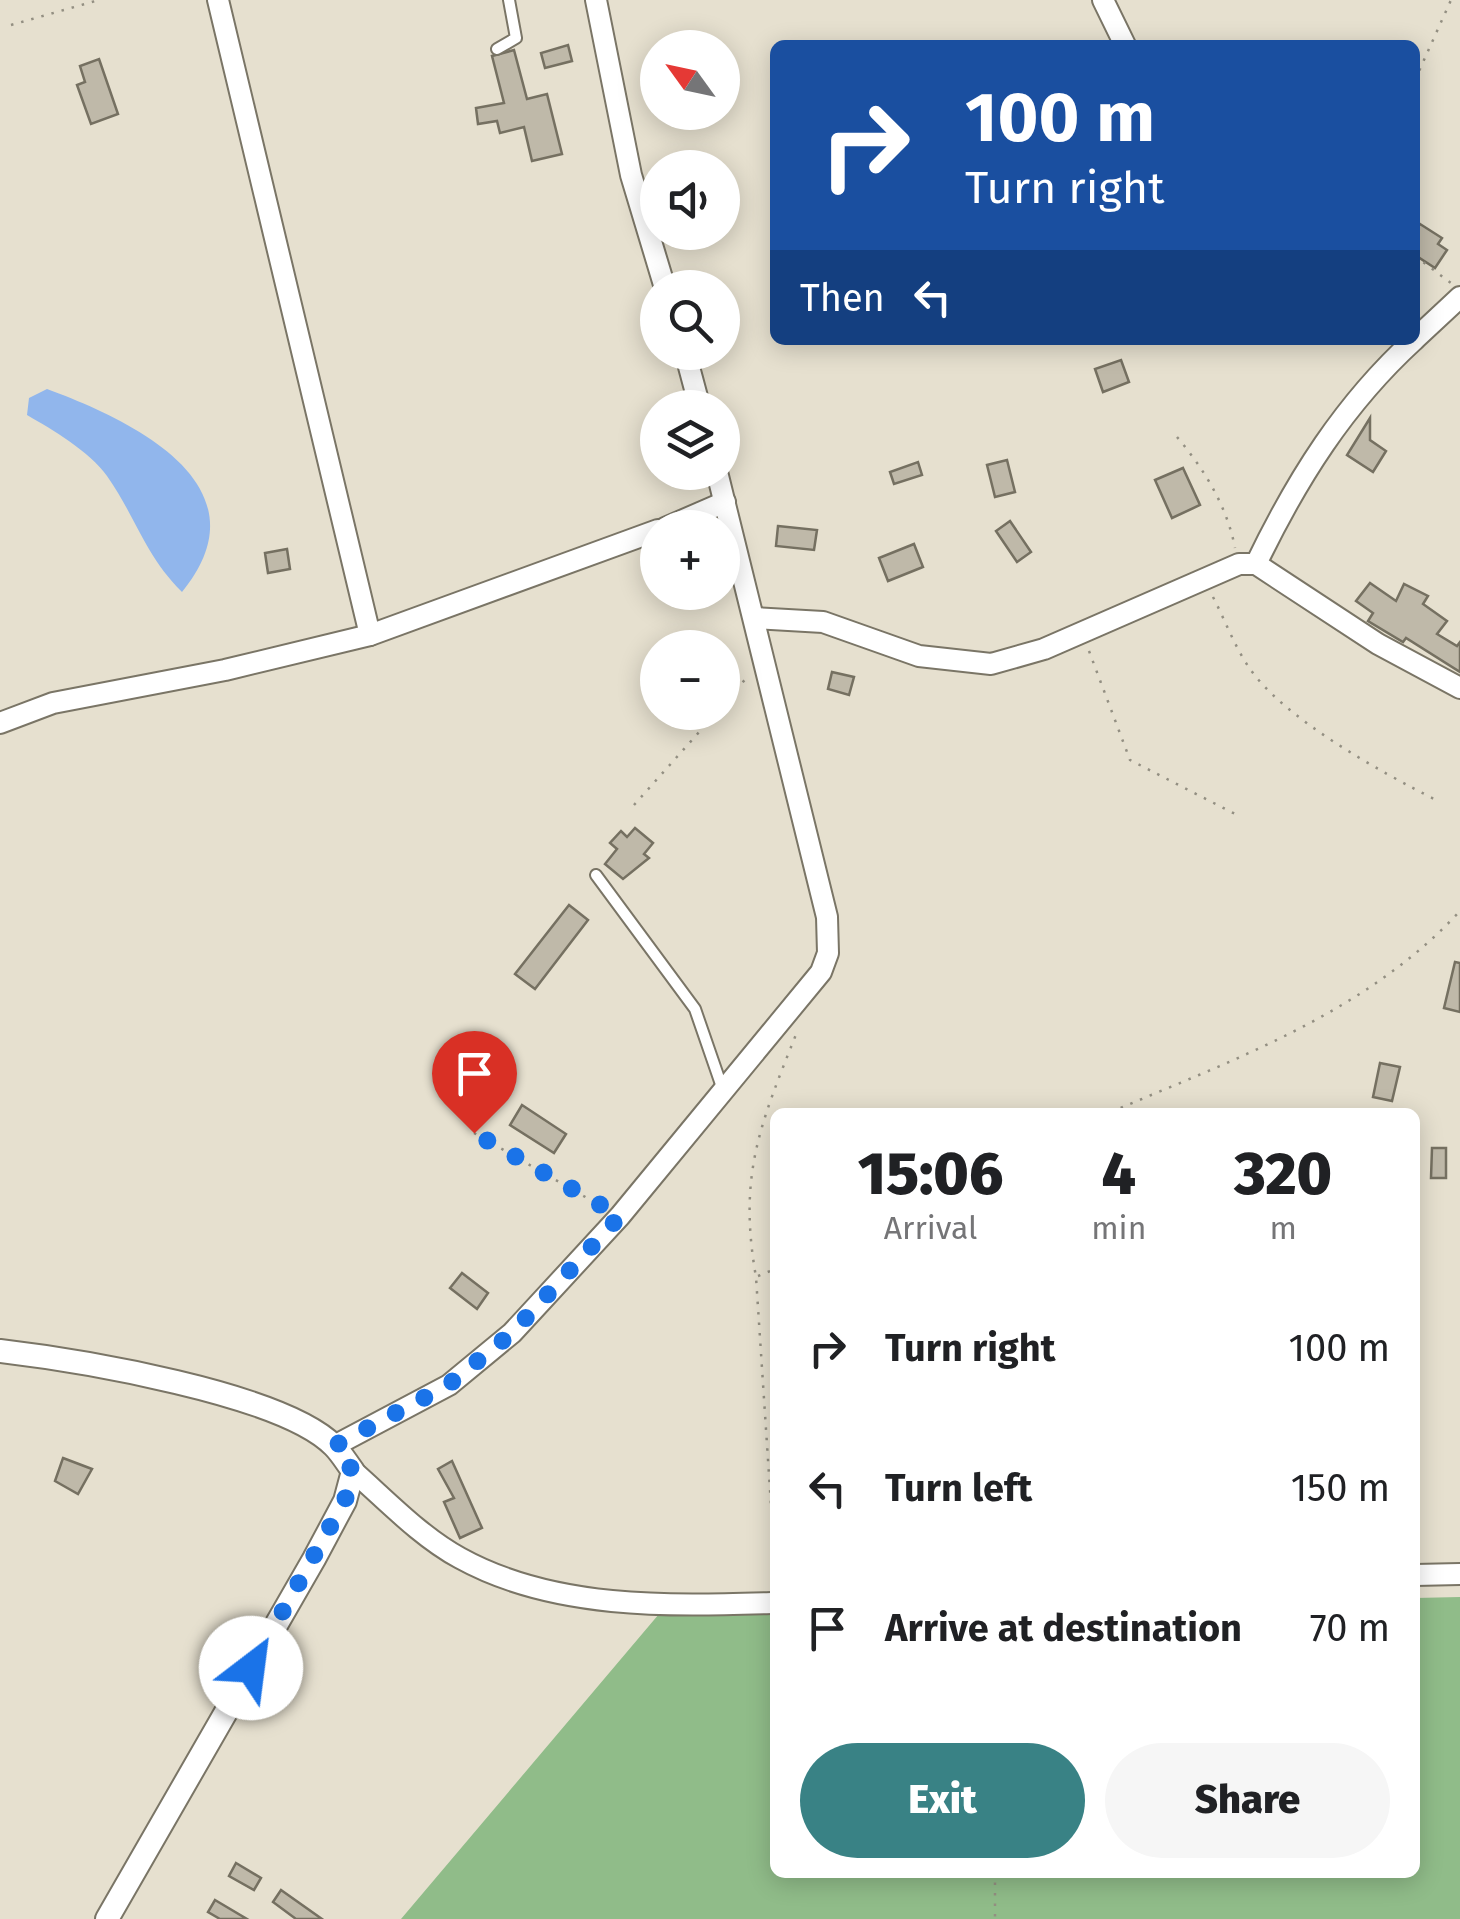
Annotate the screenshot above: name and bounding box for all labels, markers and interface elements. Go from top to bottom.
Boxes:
north arrow [640,30,740,130]
map controls [640,30,740,730]
text: 100 m [965,76,1155,160]
icon: right [800,80,930,210]
button: sound [640,150,740,250]
text: Turn right [965,161,1164,215]
button: search [640,270,740,370]
icon: left [905,270,960,325]
text: Then [800,275,885,321]
button: layers [640,390,740,490]
button: + [640,510,740,610]
button: − [640,630,740,730]
pin [432,1031,517,1134]
icon: arrive [447,1046,502,1101]
text: 15:06 [858,1138,1003,1210]
text: 4 [1102,1138,1136,1210]
text: 320 [1234,1138,1332,1210]
text: Arrival [884,1209,977,1247]
text: min [1091,1209,1146,1247]
text: m [1269,1209,1297,1247]
icon: right [800,1321,855,1376]
text: Turn right [885,1325,1055,1371]
text: 100 m [1289,1325,1390,1371]
icon: left [800,1461,855,1516]
text: Turn left [885,1465,1032,1511]
text: 150 m [1291,1465,1390,1511]
icon: arrive [800,1601,855,1656]
text: Arrive at destination [885,1605,1242,1651]
text: 70 m [1310,1605,1390,1651]
position arrow [199,1616,303,1720]
button: Exit [800,1743,1085,1858]
button: Share [1105,1743,1390,1858]

